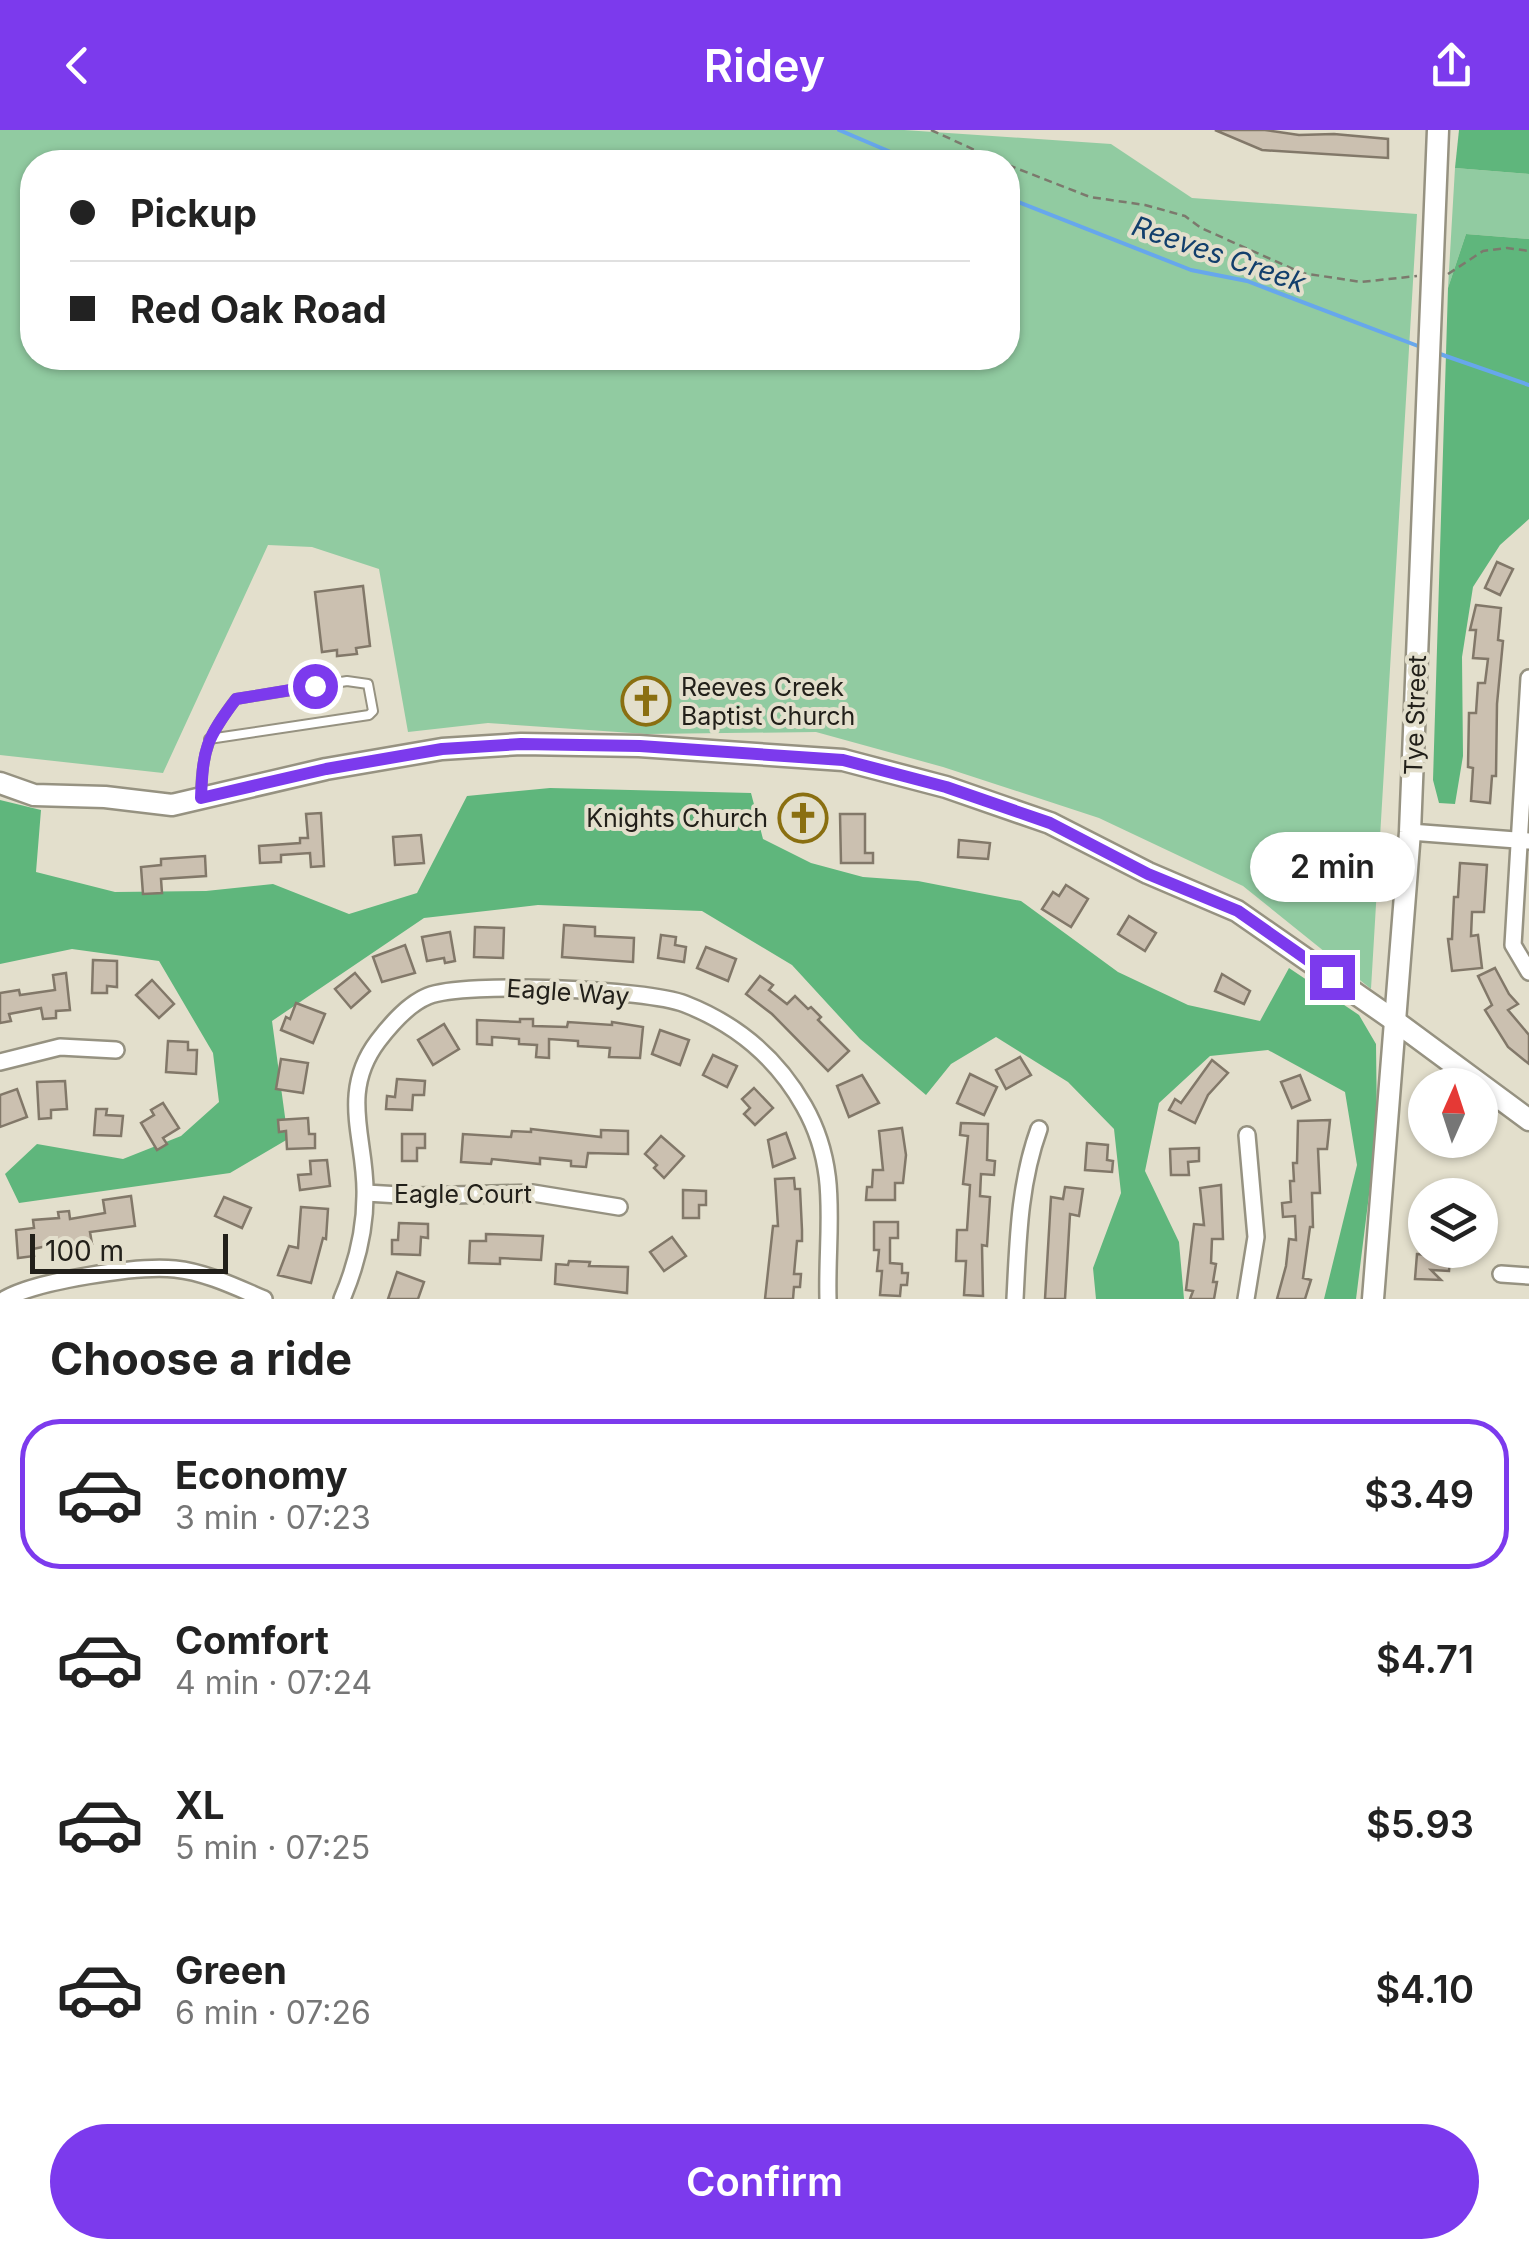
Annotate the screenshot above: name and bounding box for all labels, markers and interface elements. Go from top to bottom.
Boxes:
icon: back [50,38,105,93]
text: Ridey [704,38,825,93]
icon: share [1424,38,1479,93]
text: Pickup [130,190,257,236]
water label: Reeves Creek [1128,208,1311,300]
text: Red Oak Road [130,286,387,332]
street label: Tye Street [1398,654,1432,776]
route start [293,664,338,709]
place label: Reeves Creek Baptist Church [681,672,855,731]
church icon: Reeves Creek Baptist Church [620,675,672,727]
church icon: Knights Church [777,792,829,844]
place label: Knights Church [586,803,768,833]
callout: 2 min [1250,832,1414,902]
text: 2 min [1290,847,1375,886]
route end [1310,955,1355,1000]
street label: Eagle Way [506,973,630,1011]
north arrow [1408,1068,1498,1158]
map controls [1408,1068,1498,1268]
button: layers [1408,1178,1498,1268]
street label: Eagle Court [394,1179,532,1209]
scale bar [30,1229,228,1274]
text: 100 m [45,1234,124,1268]
text: Choose a ride [50,1331,352,1386]
icon: car [55,1449,145,1539]
text: Economy [175,1452,348,1498]
text: $3.49 [1364,1471,1474,1517]
text: 3 min · 07:23 [175,1498,371,1537]
icon: car [55,1614,145,1704]
text: Comfort [175,1617,329,1663]
text: $4.71 [1376,1636,1474,1682]
text: 4 min · 07:24 [175,1663,372,1702]
icon: car [55,1779,145,1869]
text: XL [175,1782,225,1828]
text: $5.93 [1366,1801,1474,1847]
text: 5 min · 07:25 [175,1828,370,1867]
icon: car [55,1944,145,2034]
text: Green [175,1947,287,1993]
text: $4.10 [1375,1966,1474,2012]
text: 6 min · 07:26 [175,1993,371,2032]
button: Confirm [50,2124,1479,2239]

